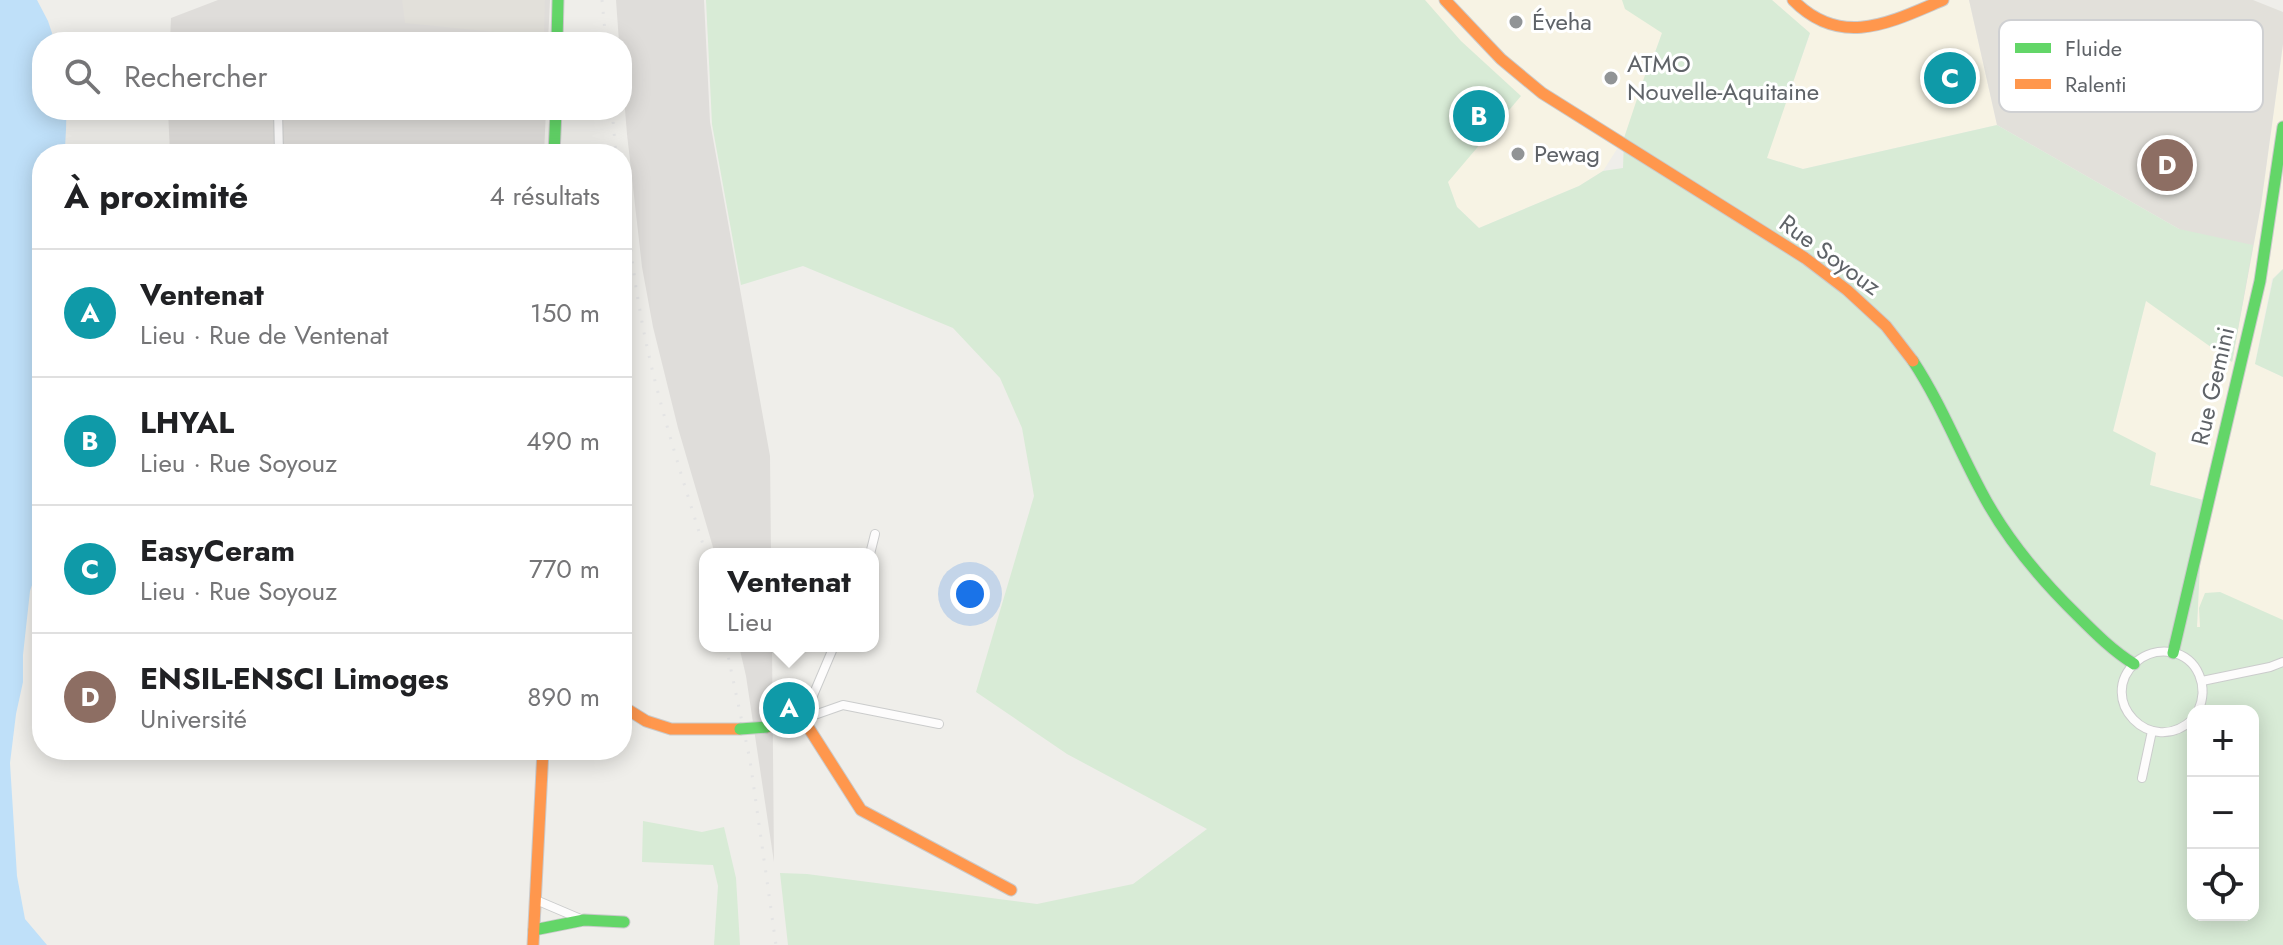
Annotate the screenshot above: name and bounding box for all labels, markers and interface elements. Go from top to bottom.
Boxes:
place label: Éveha [1532,4,1592,39]
marker: Éveha [1507,13,1525,31]
legend [1999,20,2263,112]
search box [32,32,632,120]
text: Fluide [2065,32,2122,64]
place label: ATMO Nouvelle-Aquitaine [1627,46,1819,109]
pin: C [1924,48,1976,108]
icon: search [60,54,104,98]
text: Rechercher [124,55,267,98]
text: Ralenti [2065,68,2127,100]
marker: ATMO Nouvelle-Aquitaine [1602,69,1620,87]
pin: B [1453,86,1505,146]
pin: D [2141,135,2193,195]
place label: Pewag [1534,136,1600,171]
marker: Pewag [1509,145,1527,163]
text: À proximité [64,172,248,221]
text: 4 résultats [490,177,600,215]
street label: Rue Soyouz [1772,206,1888,304]
text: Ventenat [140,273,264,316]
text: A [80,294,100,332]
text: 150 m [530,294,600,332]
text: Lieu · Rue de Ventenat [140,316,388,354]
street label: Rue Gemini [2182,323,2243,448]
text: LHYAL [140,401,234,444]
text: B [81,422,99,460]
text: 490 m [526,422,600,460]
text: Lieu · Rue Soyouz [140,444,337,482]
text: EasyCeram [140,529,295,572]
popup [699,548,879,652]
text: C [81,550,99,588]
text: 770 m [529,550,600,588]
text: Ventenat [727,560,851,603]
text: Lieu · Rue Soyouz [140,572,337,610]
your location [950,574,990,614]
text: Lieu [727,603,773,641]
text: ENSIL-ENSCI Limoges [140,657,449,700]
text: D [80,678,100,716]
text: 890 m [527,678,600,716]
pin: A [763,678,815,738]
text: Université [140,700,247,738]
map controls [2187,705,2259,921]
button: + [2187,705,2259,777]
button: − [2187,777,2259,849]
button: locate [2187,849,2259,921]

